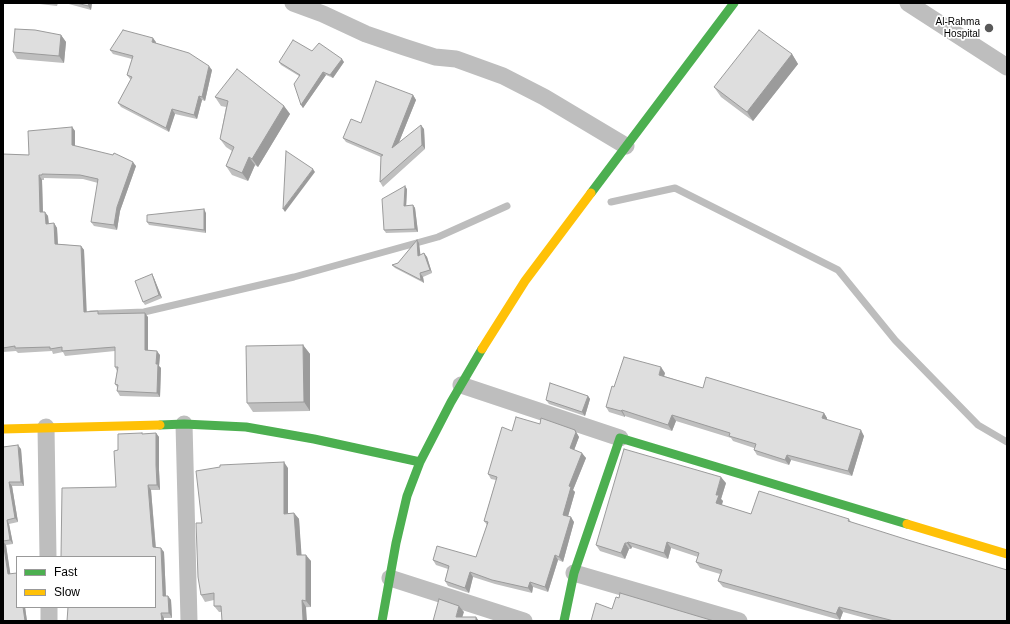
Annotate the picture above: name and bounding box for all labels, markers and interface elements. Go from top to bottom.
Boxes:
place label: Al-Rahma Hospital [936,16,980,40]
marker: Al-Rahma Hospital [983,22,995,34]
legend [16,556,156,608]
text: Fast [54,565,77,579]
text: Slow [54,585,80,599]

